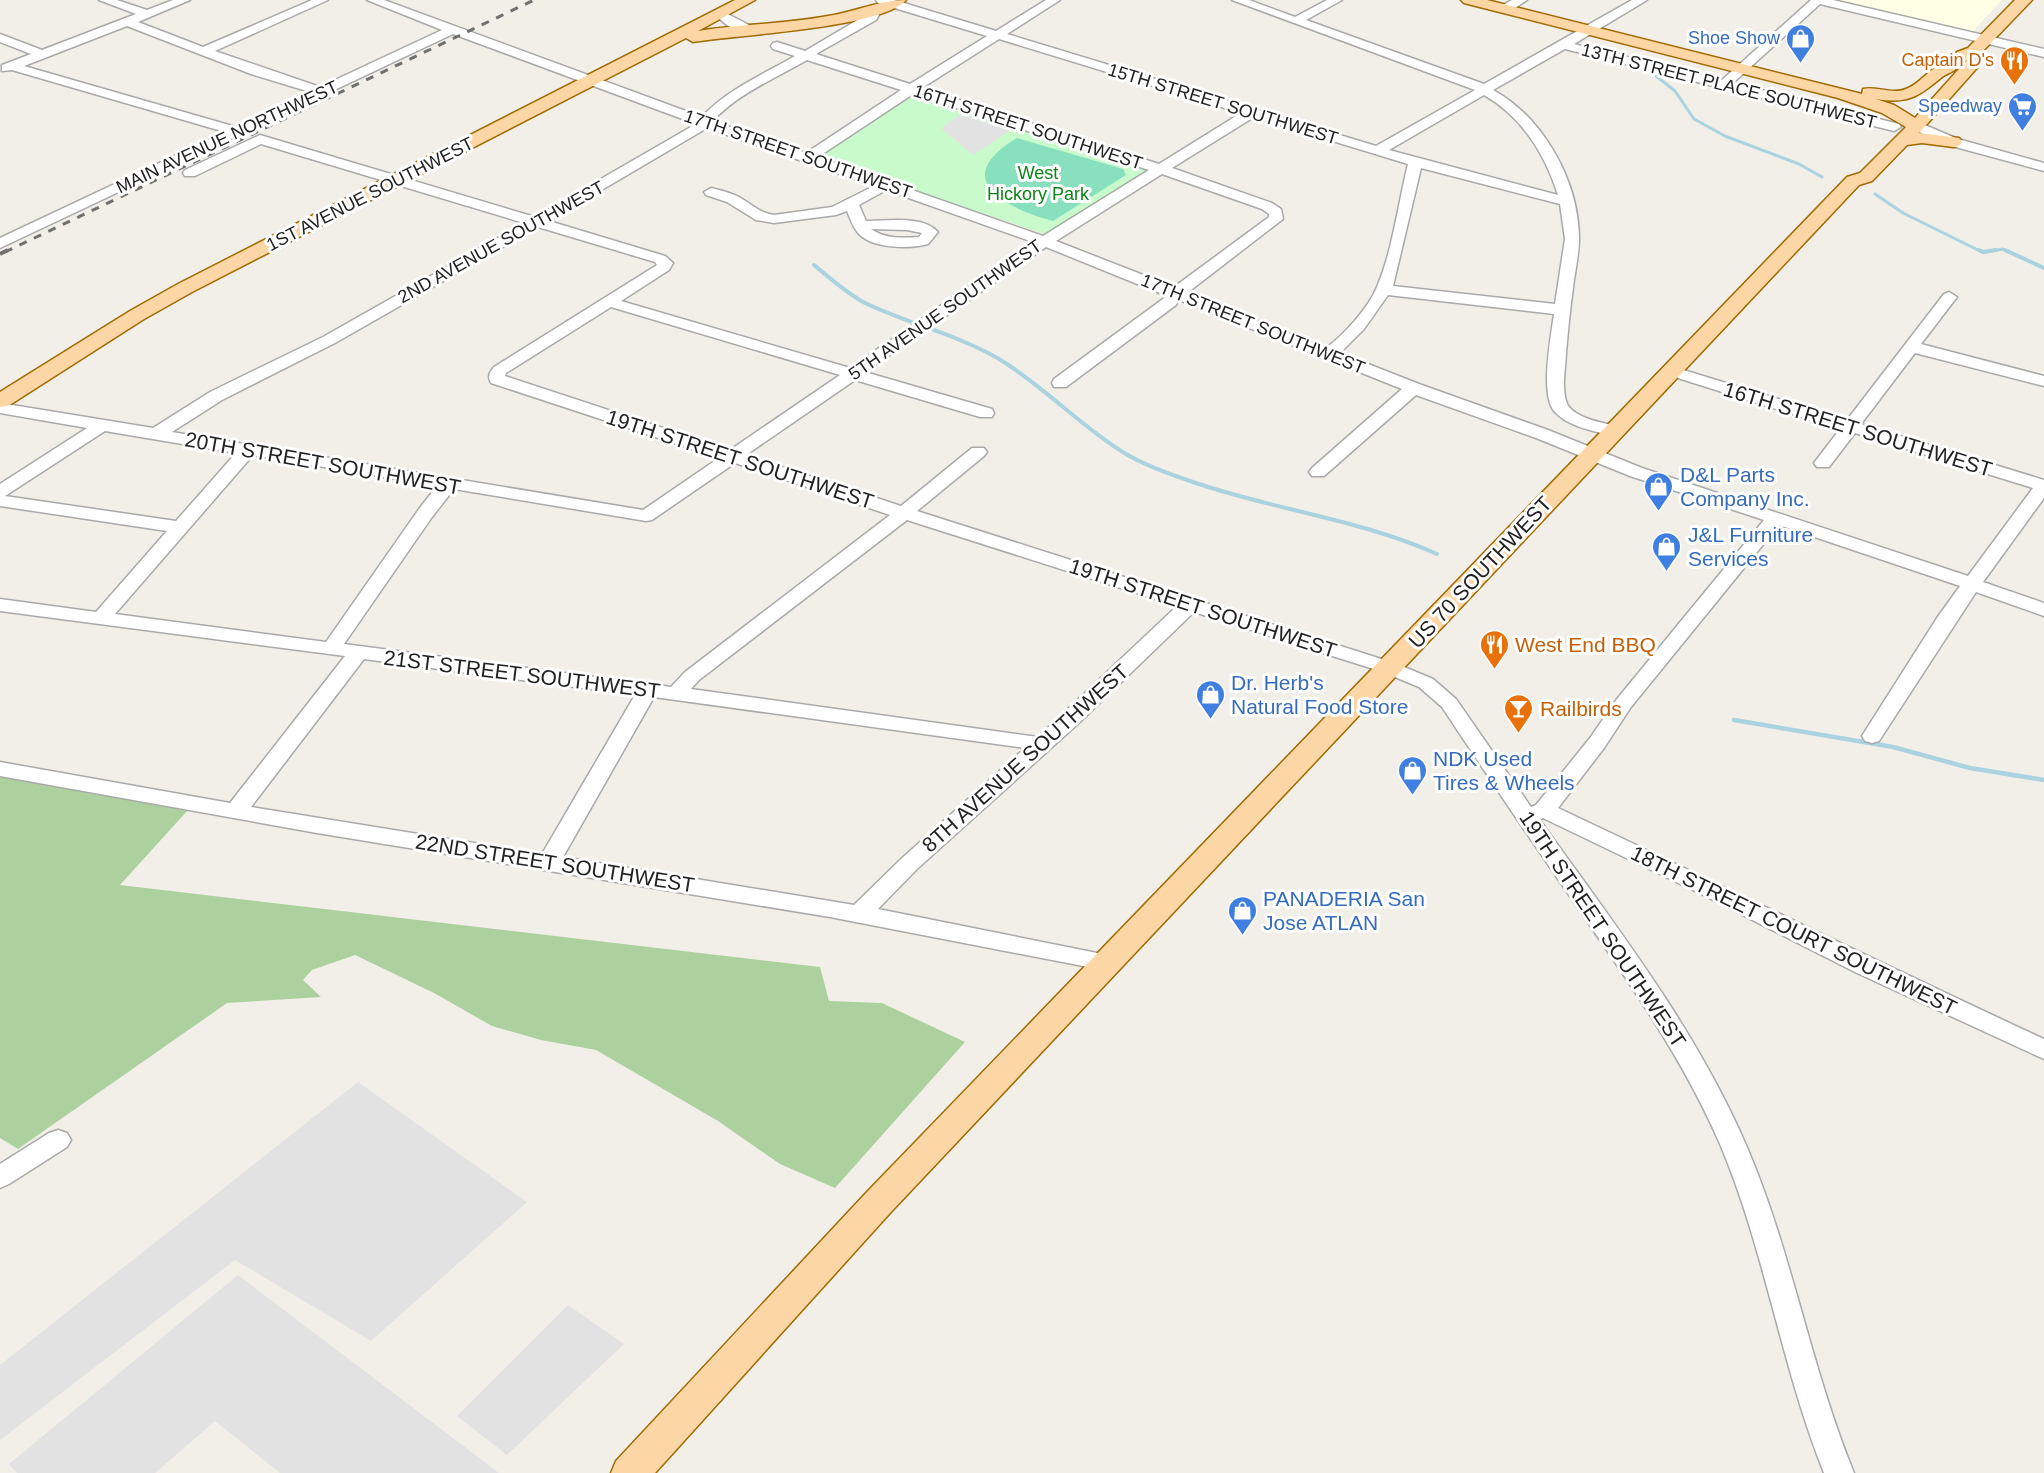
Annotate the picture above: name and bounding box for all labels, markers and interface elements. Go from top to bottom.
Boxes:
shop icon: Shoe Show [1785,22,1817,64]
place label: Shoe Show [1688,28,1781,48]
street label: 13TH STREET PLACE SOUTHWEST [1579,40,1879,132]
restaurant icon: Captain D's [1999,44,2031,86]
place label: Captain D's [1902,50,1994,70]
street label: 15TH STREET SOUTHWEST [1105,59,1341,149]
street label: MAIN AVENUE NORTHWEST [113,77,341,197]
street label: 16TH STREET SOUTHWEST [911,80,1145,174]
supermarket icon: Speedway [2007,90,2039,132]
place label: Speedway [1918,96,2002,116]
street label: 17TH STREET SOUTHWEST [681,106,915,202]
street label: 1ST AVENUE SOUTHWEST [263,133,477,255]
park label: West Hickory Park [987,163,1090,204]
street label: 2ND AVENUE SOUTHWEST [394,177,608,307]
street label: 5TH AVENUE SOUTHWEST [845,236,1045,384]
street label: 17TH STREET SOUTHWEST [1138,270,1368,378]
street label: 16TH STREET SOUTHWEST [1721,377,1995,481]
street label: 19TH STREET SOUTHWEST [603,405,877,513]
street label: 20TH STREET SOUTHWEST [183,427,463,499]
place label: D&L Parts Company Inc. [1680,463,1810,510]
shop icon: D&L Parts Company Inc. [1643,470,1675,512]
street label: US 70 SOUTHWEST [1404,491,1556,652]
place label: J&L Furniture Services [1688,523,1813,570]
shop icon: J&L Furniture Services [1651,530,1683,572]
street label: 19TH STREET SOUTHWEST [1066,554,1340,662]
restaurant icon: West End BBQ [1478,628,1510,670]
place label: West End BBQ [1515,633,1656,656]
street label: 21ST STREET SOUTHWEST [383,646,662,702]
street label: 8TH AVENUE SOUTHWEST [917,659,1133,857]
place label: Dr. Herb's Natural Food Store [1231,671,1408,718]
shop icon: Dr. Herb's Natural Food Store [1194,678,1226,720]
bar icon: Railbirds [1503,692,1535,734]
place label: Railbirds [1540,697,1622,720]
place label: NDK Used Tires & Wheels [1433,747,1575,794]
shop icon: NDK Used Tires & Wheels [1396,754,1428,796]
street label: 19TH STREET SOUTHWEST [1515,807,1691,1051]
street label: 22ND STREET SOUTHWEST [414,830,696,896]
street label: 18TH STREET COURT SOUTHWEST [1627,841,1961,1019]
place label: PANADERIA San Jose ATLAN [1263,887,1425,934]
shop icon: PANADERIA San Jose ATLAN [1226,894,1258,936]

